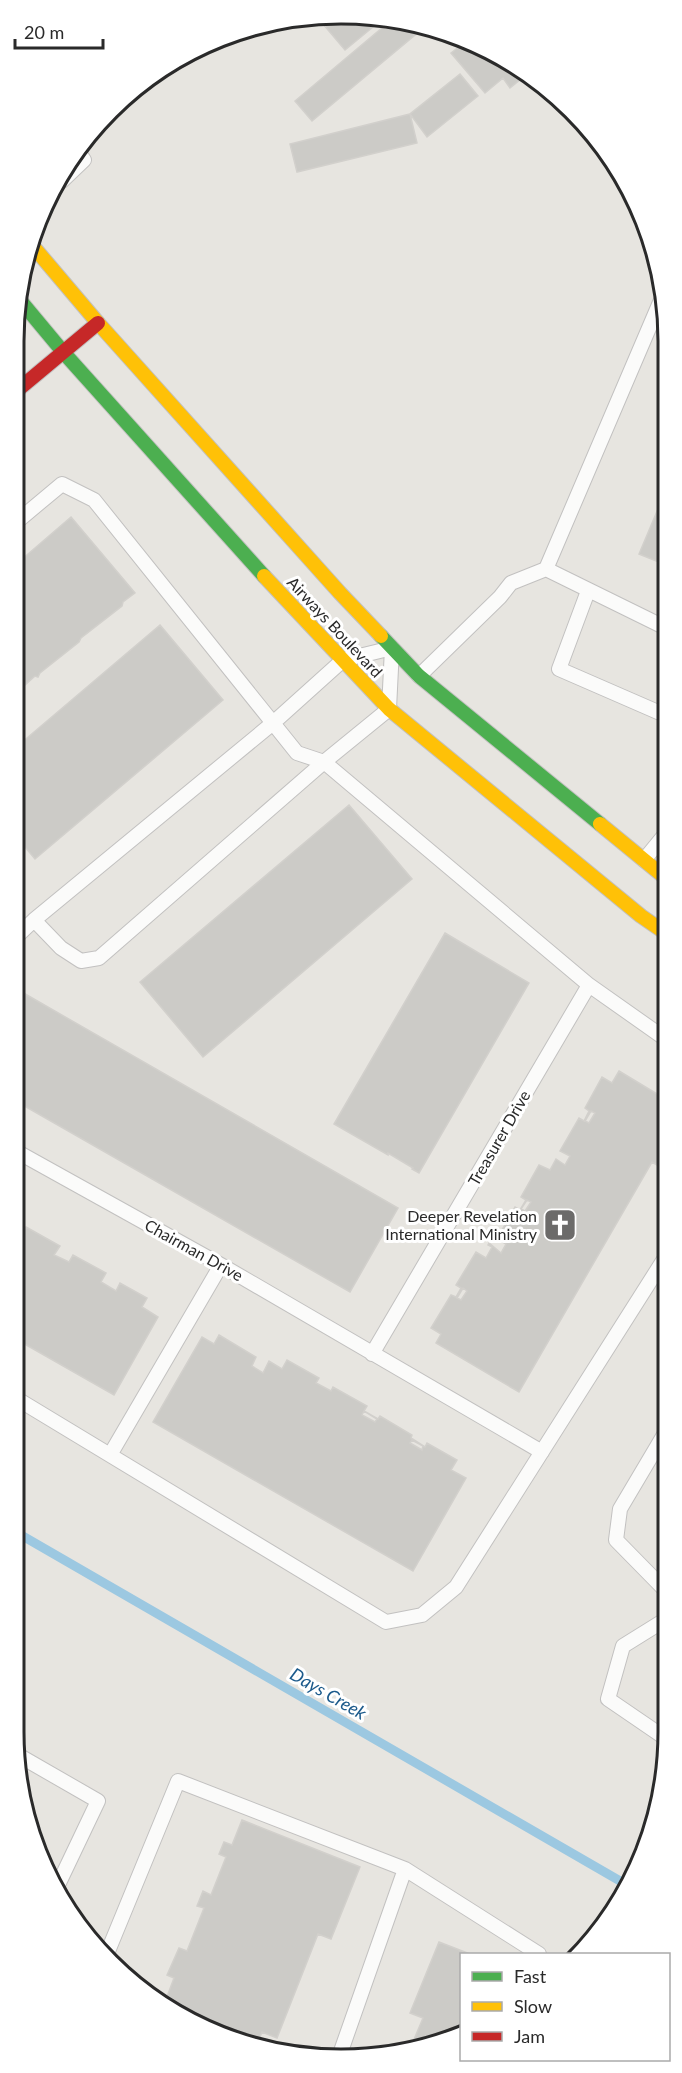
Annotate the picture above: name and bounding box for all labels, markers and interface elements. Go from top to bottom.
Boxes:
scale bar [15,12,104,50]
text: 20 m [24,21,64,43]
street label: Airways Boulevard [284,572,387,681]
street label: Treasurer Drive [464,1087,534,1189]
place label: Deeper Revelation International Ministry [385,1206,538,1243]
church icon: Deeper Revelation International Ministry [542,1207,578,1243]
street label: Chairman Drive [142,1215,247,1284]
water label: Days Creek [286,1663,371,1724]
legend [460,1953,670,2061]
text: Fast [514,1965,547,1987]
text: Slow [514,1995,552,2017]
text: Jam [514,2025,545,2047]

